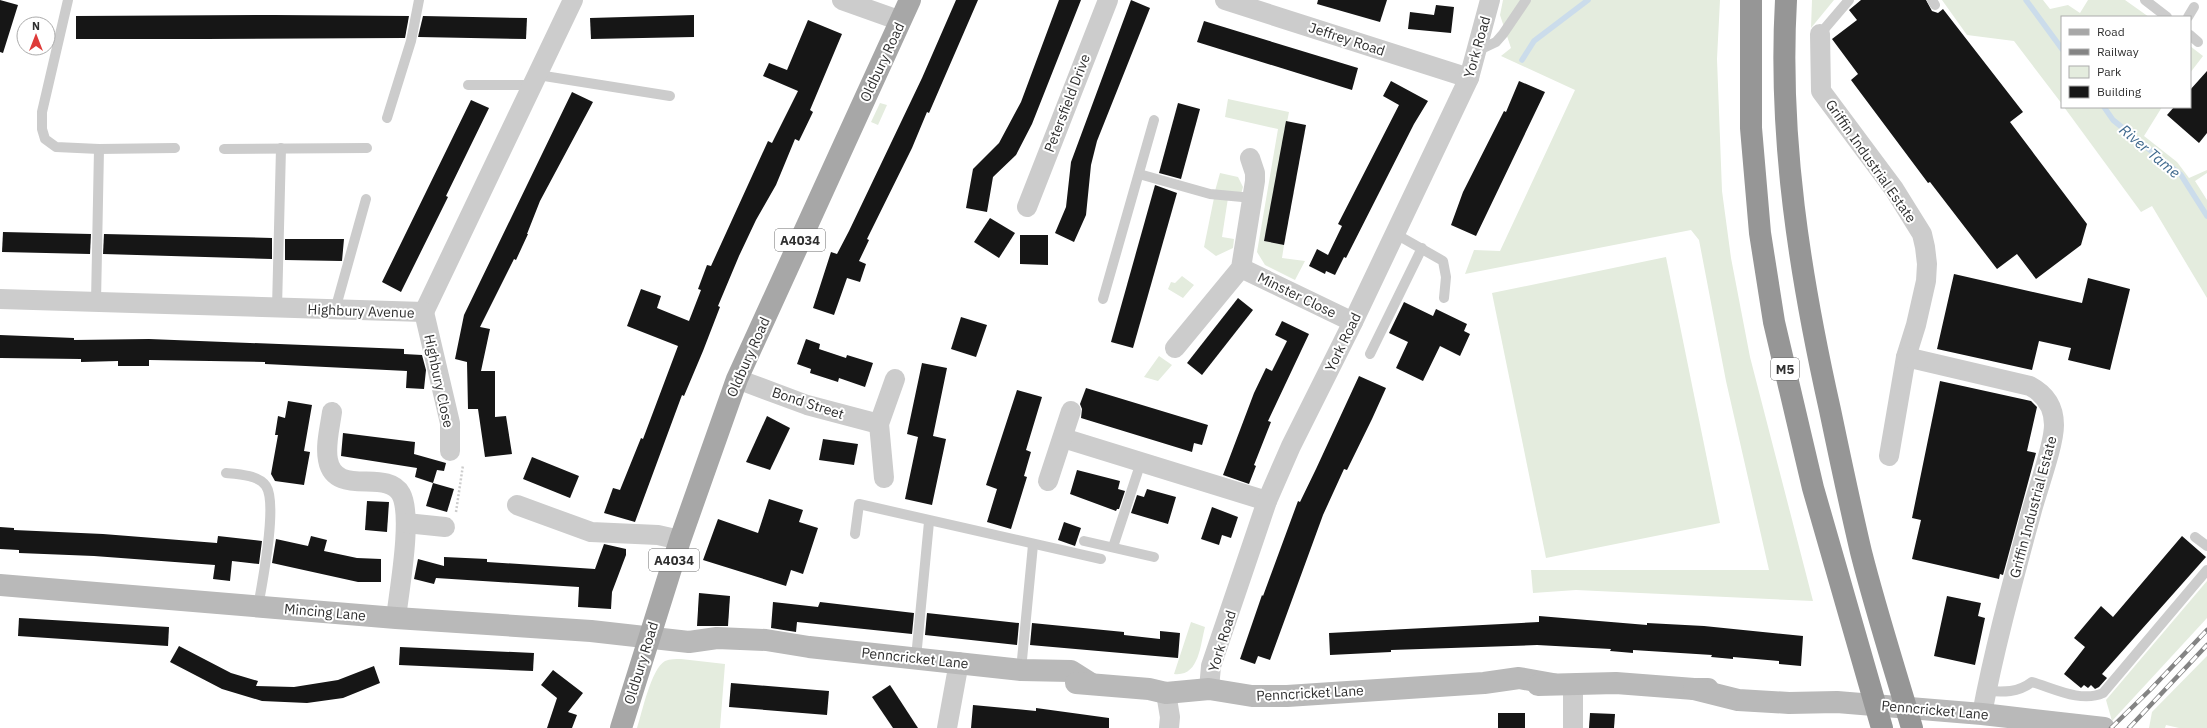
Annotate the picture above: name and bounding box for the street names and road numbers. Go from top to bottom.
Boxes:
street label: York Road [1460,14,1494,80]
street label: Jeffrey Road [1307,18,1387,60]
street label: Oldbury Road [856,19,908,105]
street label: Petersfield Drive [1040,51,1094,155]
street label: Griffin Industrial Estate [1822,96,1921,226]
road number: A4034 [775,229,825,251]
street label: Minster Close [1255,268,1340,322]
street label: Highbury Avenue [307,300,415,322]
street label: York Road [1321,310,1365,374]
street label: Oldbury Road [722,314,774,400]
street label: Highbury Close [420,333,458,430]
road number: M5 [1771,358,1799,380]
street label: Bond Street [770,383,846,423]
street label: Griffin Industrial Estate [2005,434,2061,580]
road number: A4034 [649,549,699,571]
street label: Mincing Lane [283,599,367,625]
street label: York Road [1204,608,1240,674]
street label: Oldbury Road [620,619,662,707]
street label: Penncricket Lane [861,643,970,673]
street label: Penncricket Lane [1256,681,1365,705]
street label: Penncricket Lane [1881,696,1990,724]

